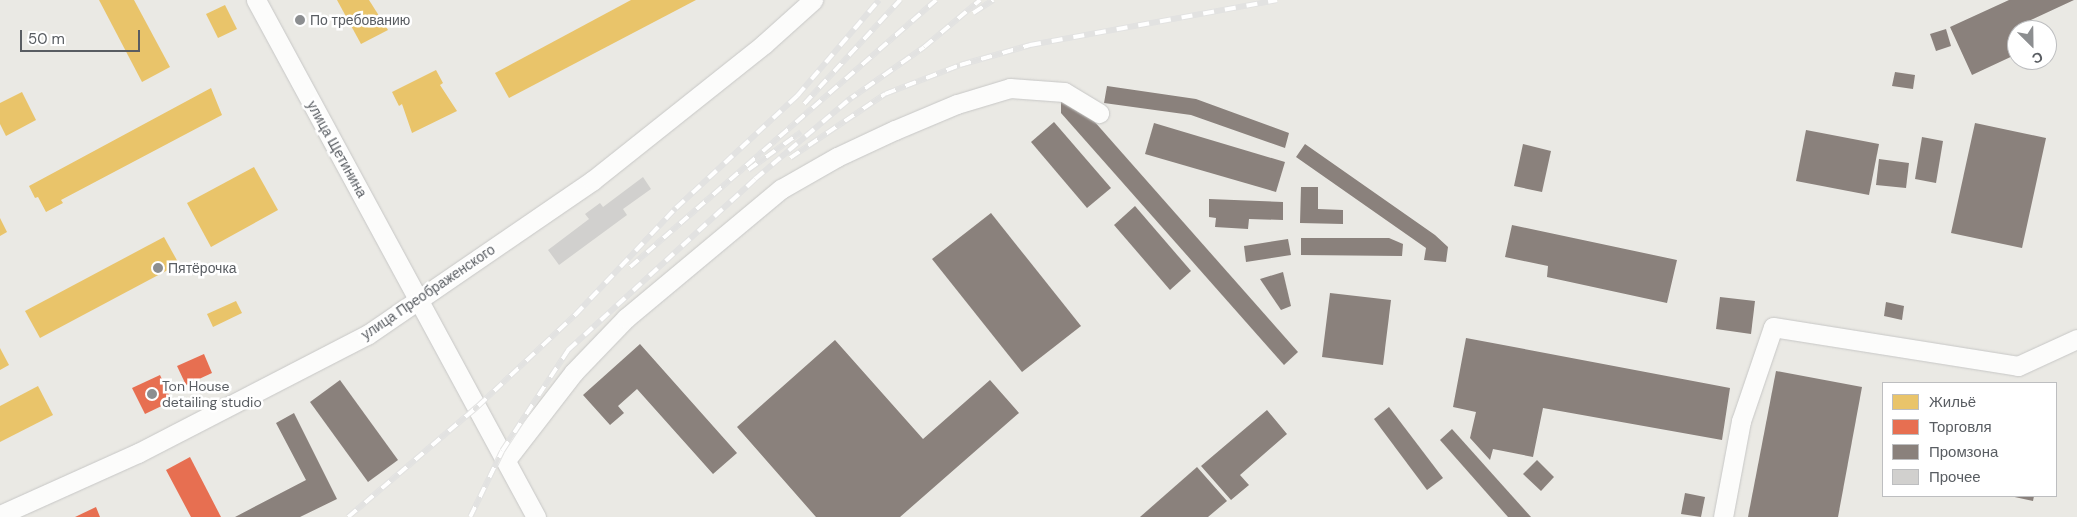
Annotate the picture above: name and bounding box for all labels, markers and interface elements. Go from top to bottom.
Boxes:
place label: По требованию [310,12,410,28]
marker: По требованию [294,14,306,26]
scale bar [22,20,142,52]
north arrow [2007,20,2057,70]
text: 50 m [28,29,65,49]
text: С [2029,48,2046,68]
street label: улица Щетинина [303,98,371,200]
street label: улица Преображенского [358,241,498,343]
place label: Пятёрочка [168,260,237,276]
marker: Пятёрочка [152,262,164,274]
place label: Ton House detailing studio [162,378,262,411]
legend [1882,382,2057,497]
marker: Ton House detailing studio [146,388,158,400]
text: Жильё [1929,392,1976,412]
text: Торговля [1929,417,1992,437]
text: Промзона [1929,442,1998,462]
text: Прочее [1929,467,1981,487]

